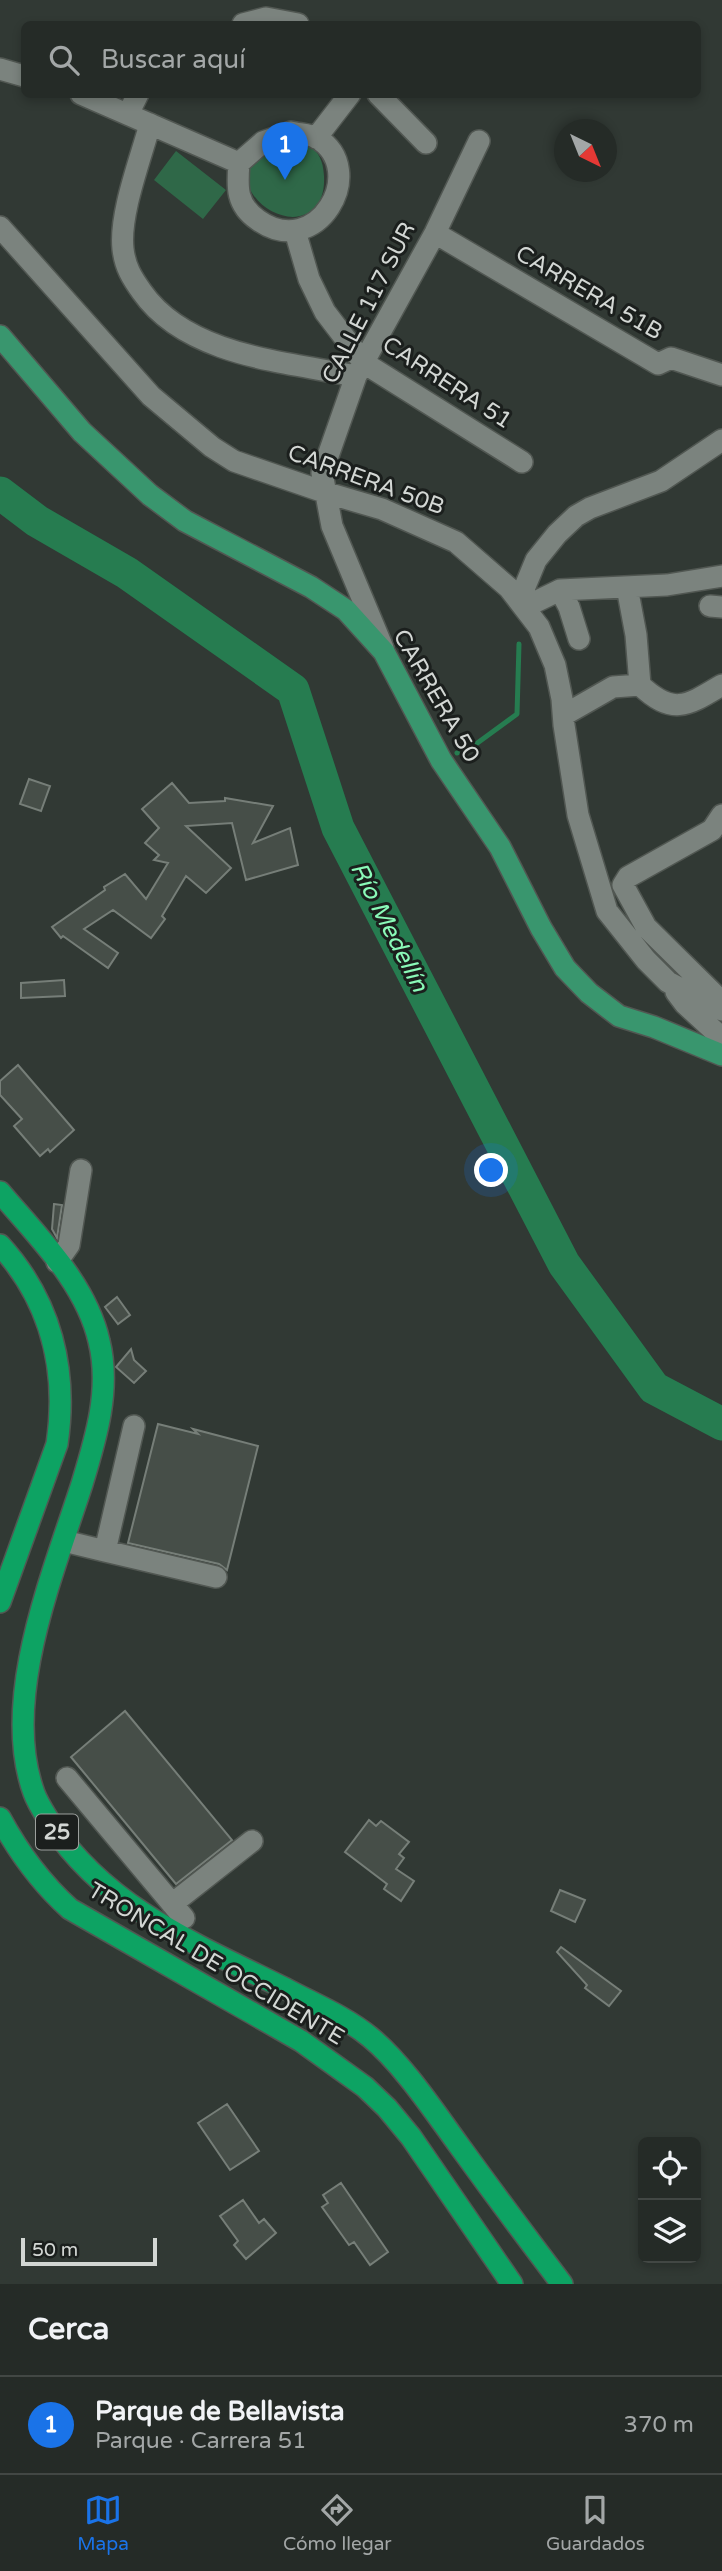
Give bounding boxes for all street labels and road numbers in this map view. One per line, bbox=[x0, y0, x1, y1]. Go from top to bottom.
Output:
street label: CALLE 117 SUR bbox=[316, 218, 422, 388]
street label: CARRERA 51B bbox=[511, 240, 667, 346]
street label: CARRERA 51 bbox=[377, 331, 517, 435]
street label: CARRERA 50B bbox=[284, 439, 448, 521]
street label: CARRERA 50 bbox=[387, 624, 485, 768]
road number: 25 bbox=[36, 1814, 78, 1850]
street label: TRONCAL DE OCCIDENTE bbox=[83, 1876, 349, 2052]

